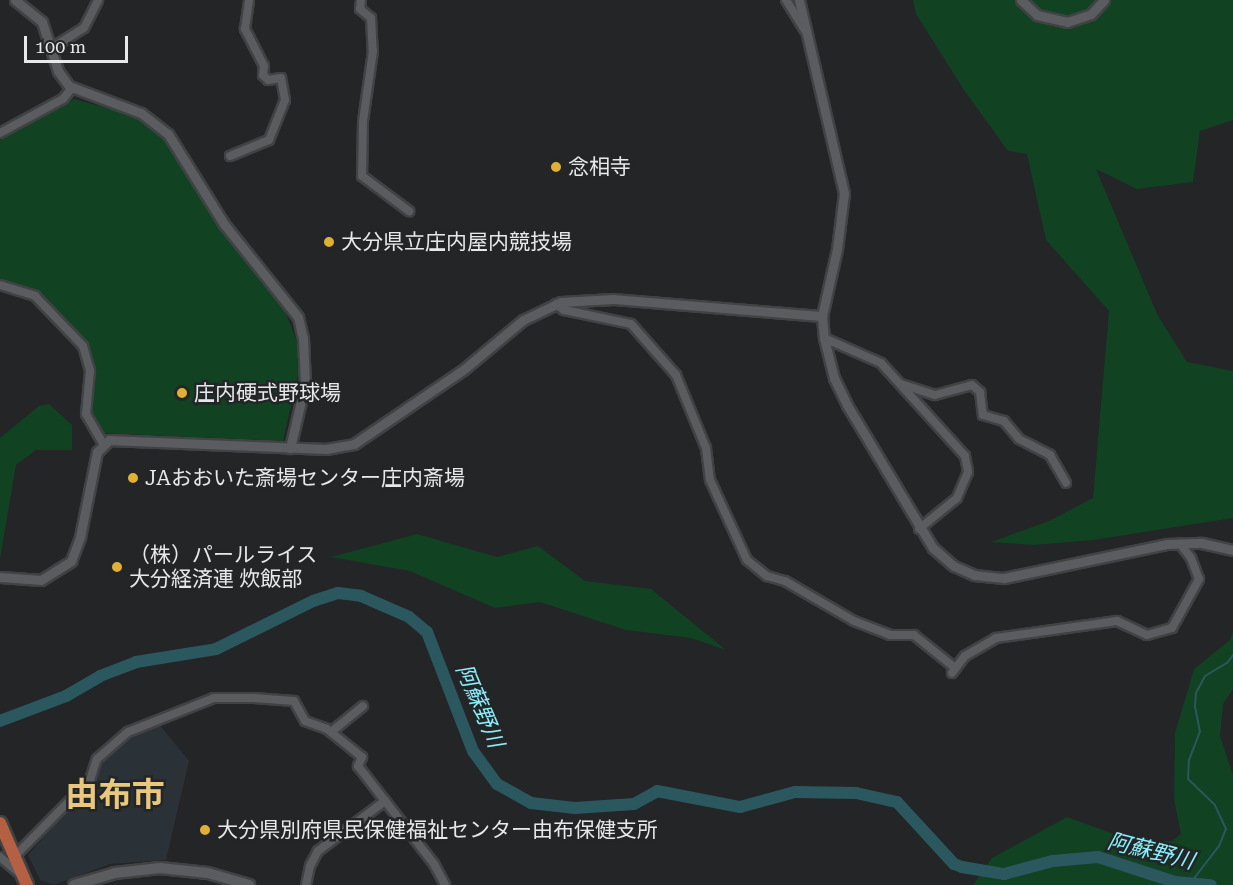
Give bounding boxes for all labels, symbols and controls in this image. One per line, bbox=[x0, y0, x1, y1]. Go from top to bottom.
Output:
scale bar bbox=[27, 24, 130, 62]
text: 100 m bbox=[35, 36, 86, 57]
place label: 念相寺 bbox=[568, 154, 631, 180]
marker: 念相寺 bbox=[549, 160, 563, 174]
place label: 大分県立庄内屋内競技場 bbox=[341, 229, 572, 255]
marker: 大分県立庄内屋内競技場 bbox=[322, 235, 336, 249]
place label: 庄内硬式野球場 bbox=[194, 380, 341, 406]
marker: 庄内硬式野球場 bbox=[175, 386, 189, 400]
place label: JAおおいた斎場センター庄内斎場 bbox=[145, 465, 465, 491]
marker: JAおおいた斎場センター庄内斎場 bbox=[126, 471, 140, 485]
place label: （株）パールライス 大分経済連 炊飯部 bbox=[129, 542, 318, 592]
marker: （株）パールライス 大分経済連 炊飯部 bbox=[110, 560, 124, 574]
water label: 阿蘇野川 bbox=[451, 660, 509, 752]
district label: 由布市 bbox=[66, 775, 164, 815]
place label: 大分県別府県民保健福祉センター由布保健支所 bbox=[217, 817, 658, 843]
marker: 大分県別府県民保健福祉センター由布保健支所 bbox=[198, 823, 212, 837]
water label: 阿蘇野川 bbox=[1105, 828, 1197, 874]

